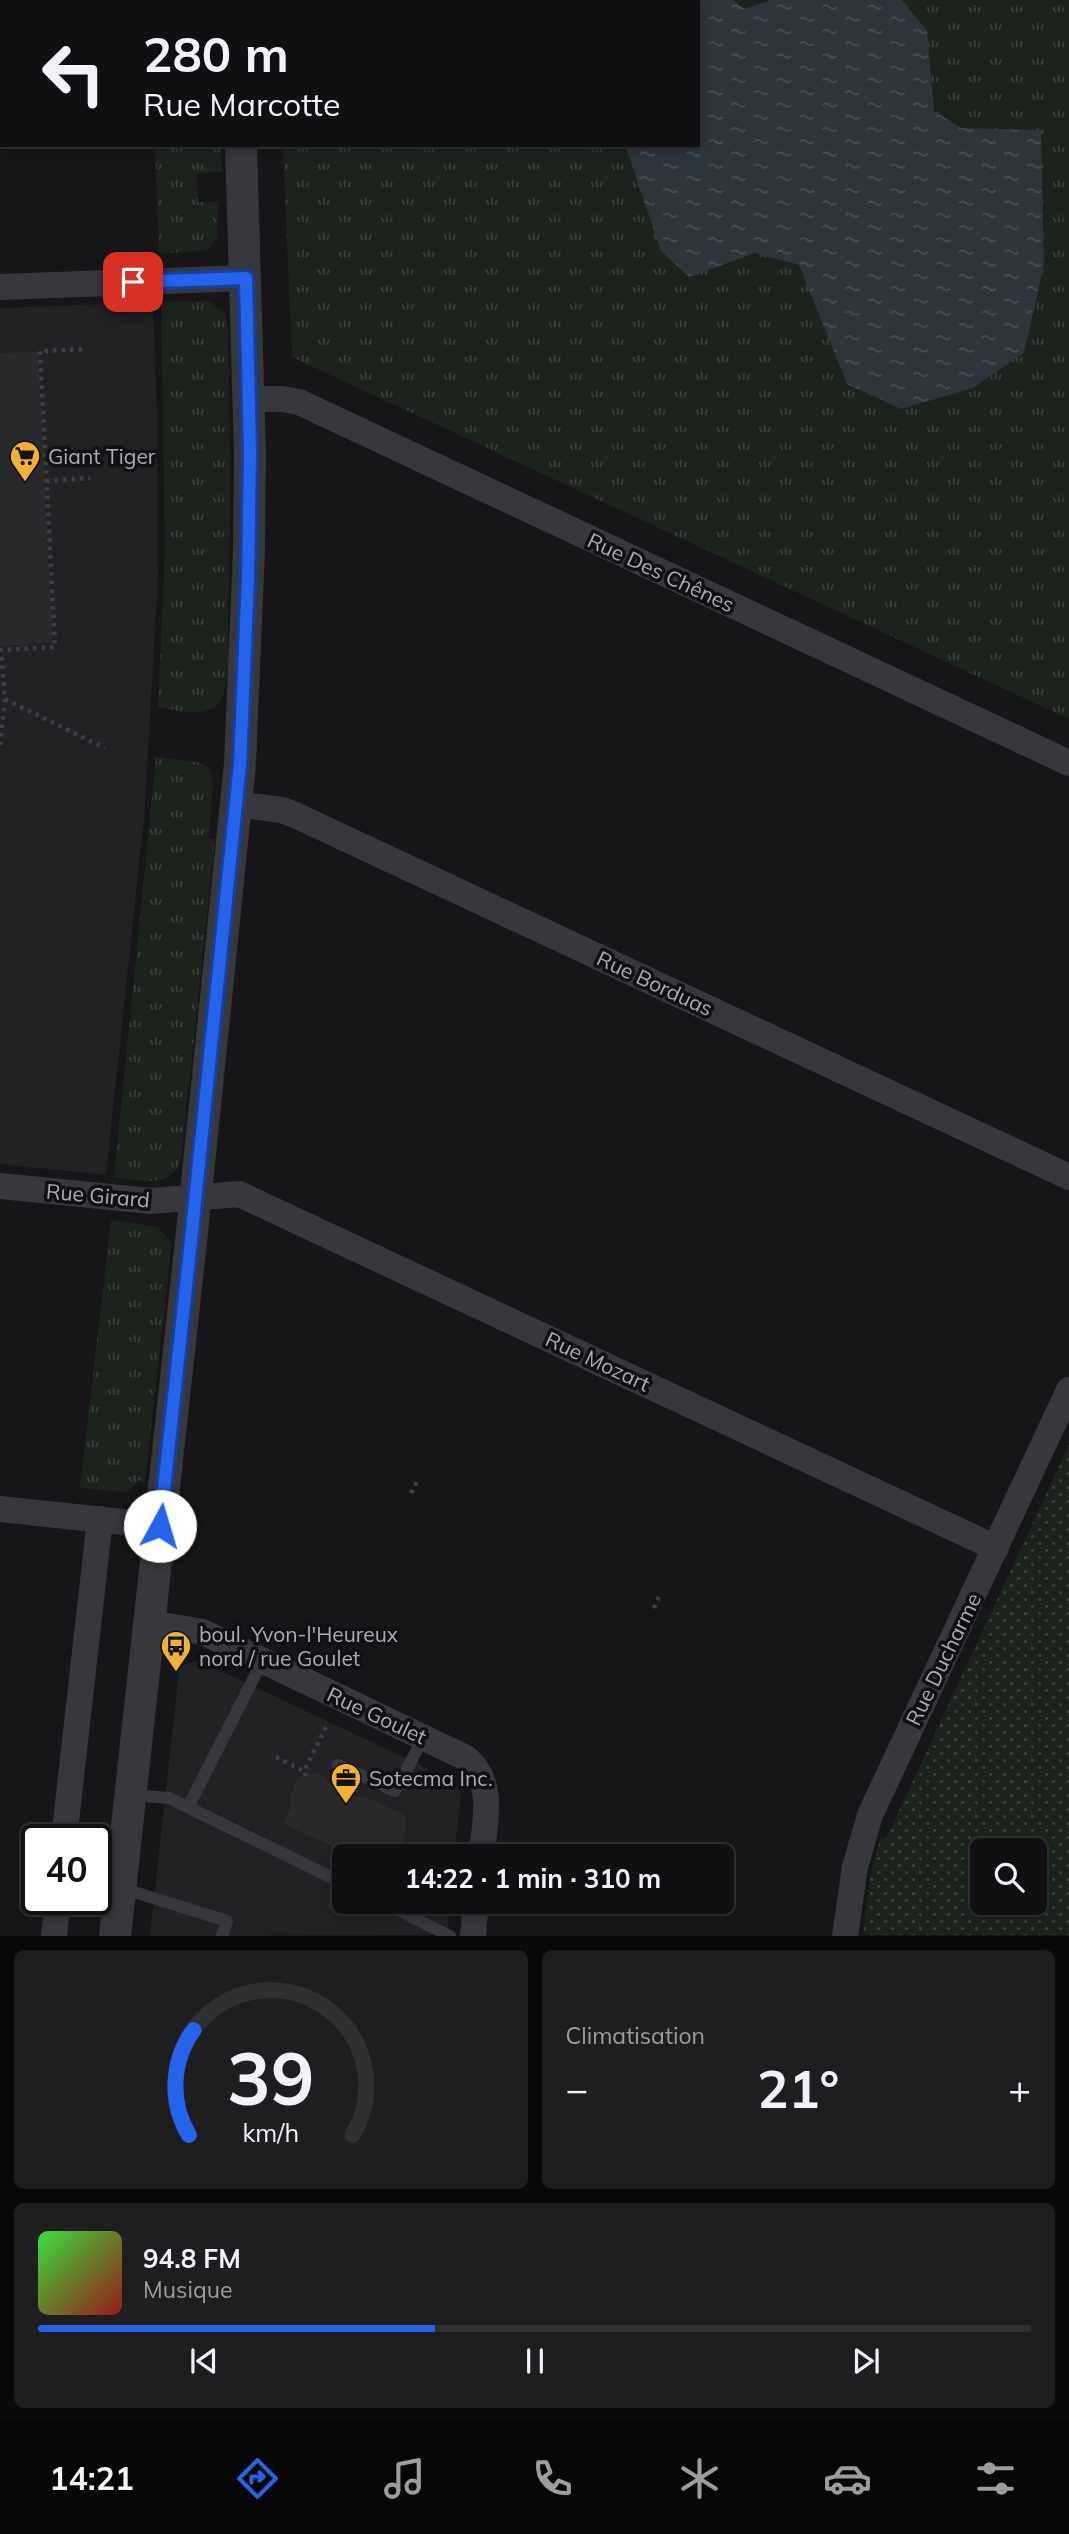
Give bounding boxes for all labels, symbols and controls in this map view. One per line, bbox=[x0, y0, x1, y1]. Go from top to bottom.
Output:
text: 280 m bbox=[143, 23, 289, 84]
icon: left bbox=[28, 28, 119, 119]
text: Rue Marcotte bbox=[143, 84, 340, 124]
pin bbox=[103, 252, 163, 312]
icon: arrive bbox=[114, 263, 152, 301]
supermarket icon: Giant Tiger bbox=[8, 439, 42, 483]
place label: Giant Tiger bbox=[48, 443, 156, 469]
street label: Rue Des Chênes bbox=[584, 527, 738, 617]
street label: Rue Borduas bbox=[593, 945, 717, 1021]
street label: Rue Girard bbox=[45, 1178, 151, 1212]
street label: Rue Mozart bbox=[542, 1325, 654, 1397]
position arrow bbox=[123, 1489, 197, 1563]
street label: Rue Ducharme bbox=[900, 1589, 986, 1729]
place label: boul. Yvon-l'Heureux nord / rue Goulet bbox=[199, 1621, 398, 1671]
bus stop icon: boul. Yvon-l'Heureux nord / rue Goulet bbox=[159, 1629, 193, 1673]
street label: Rue Goulet bbox=[323, 1681, 431, 1749]
office icon: Sotecma Inc. bbox=[329, 1761, 363, 1805]
place label: Sotecma Inc. bbox=[369, 1765, 493, 1791]
speed limit sign: 40 bbox=[21, 1824, 112, 1915]
map controls bbox=[970, 1838, 1047, 1915]
button: search bbox=[970, 1838, 1047, 1915]
text: 14:22 · 1 min · 310 m bbox=[405, 1862, 661, 1895]
text: Climatisation bbox=[566, 2021, 705, 2050]
text: 39 bbox=[227, 2033, 314, 2124]
text: 21° bbox=[757, 2056, 839, 2121]
text: − bbox=[566, 2065, 588, 2113]
text: + bbox=[1008, 2065, 1031, 2113]
text: km/h bbox=[242, 2117, 299, 2148]
text: 94.8 FM bbox=[143, 2242, 241, 2275]
text: Musique bbox=[143, 2275, 232, 2304]
icon: previous bbox=[185, 2342, 223, 2380]
icon: pause bbox=[516, 2342, 554, 2380]
icon: next bbox=[847, 2342, 885, 2380]
icon: directions bbox=[233, 2454, 282, 2503]
icon: music bbox=[380, 2454, 429, 2503]
icon: phone bbox=[528, 2454, 577, 2503]
icon: climate bbox=[675, 2454, 724, 2503]
icon: car bbox=[823, 2454, 872, 2503]
icon: filters bbox=[971, 2454, 1020, 2503]
text: 14:21 bbox=[49, 2458, 134, 2498]

